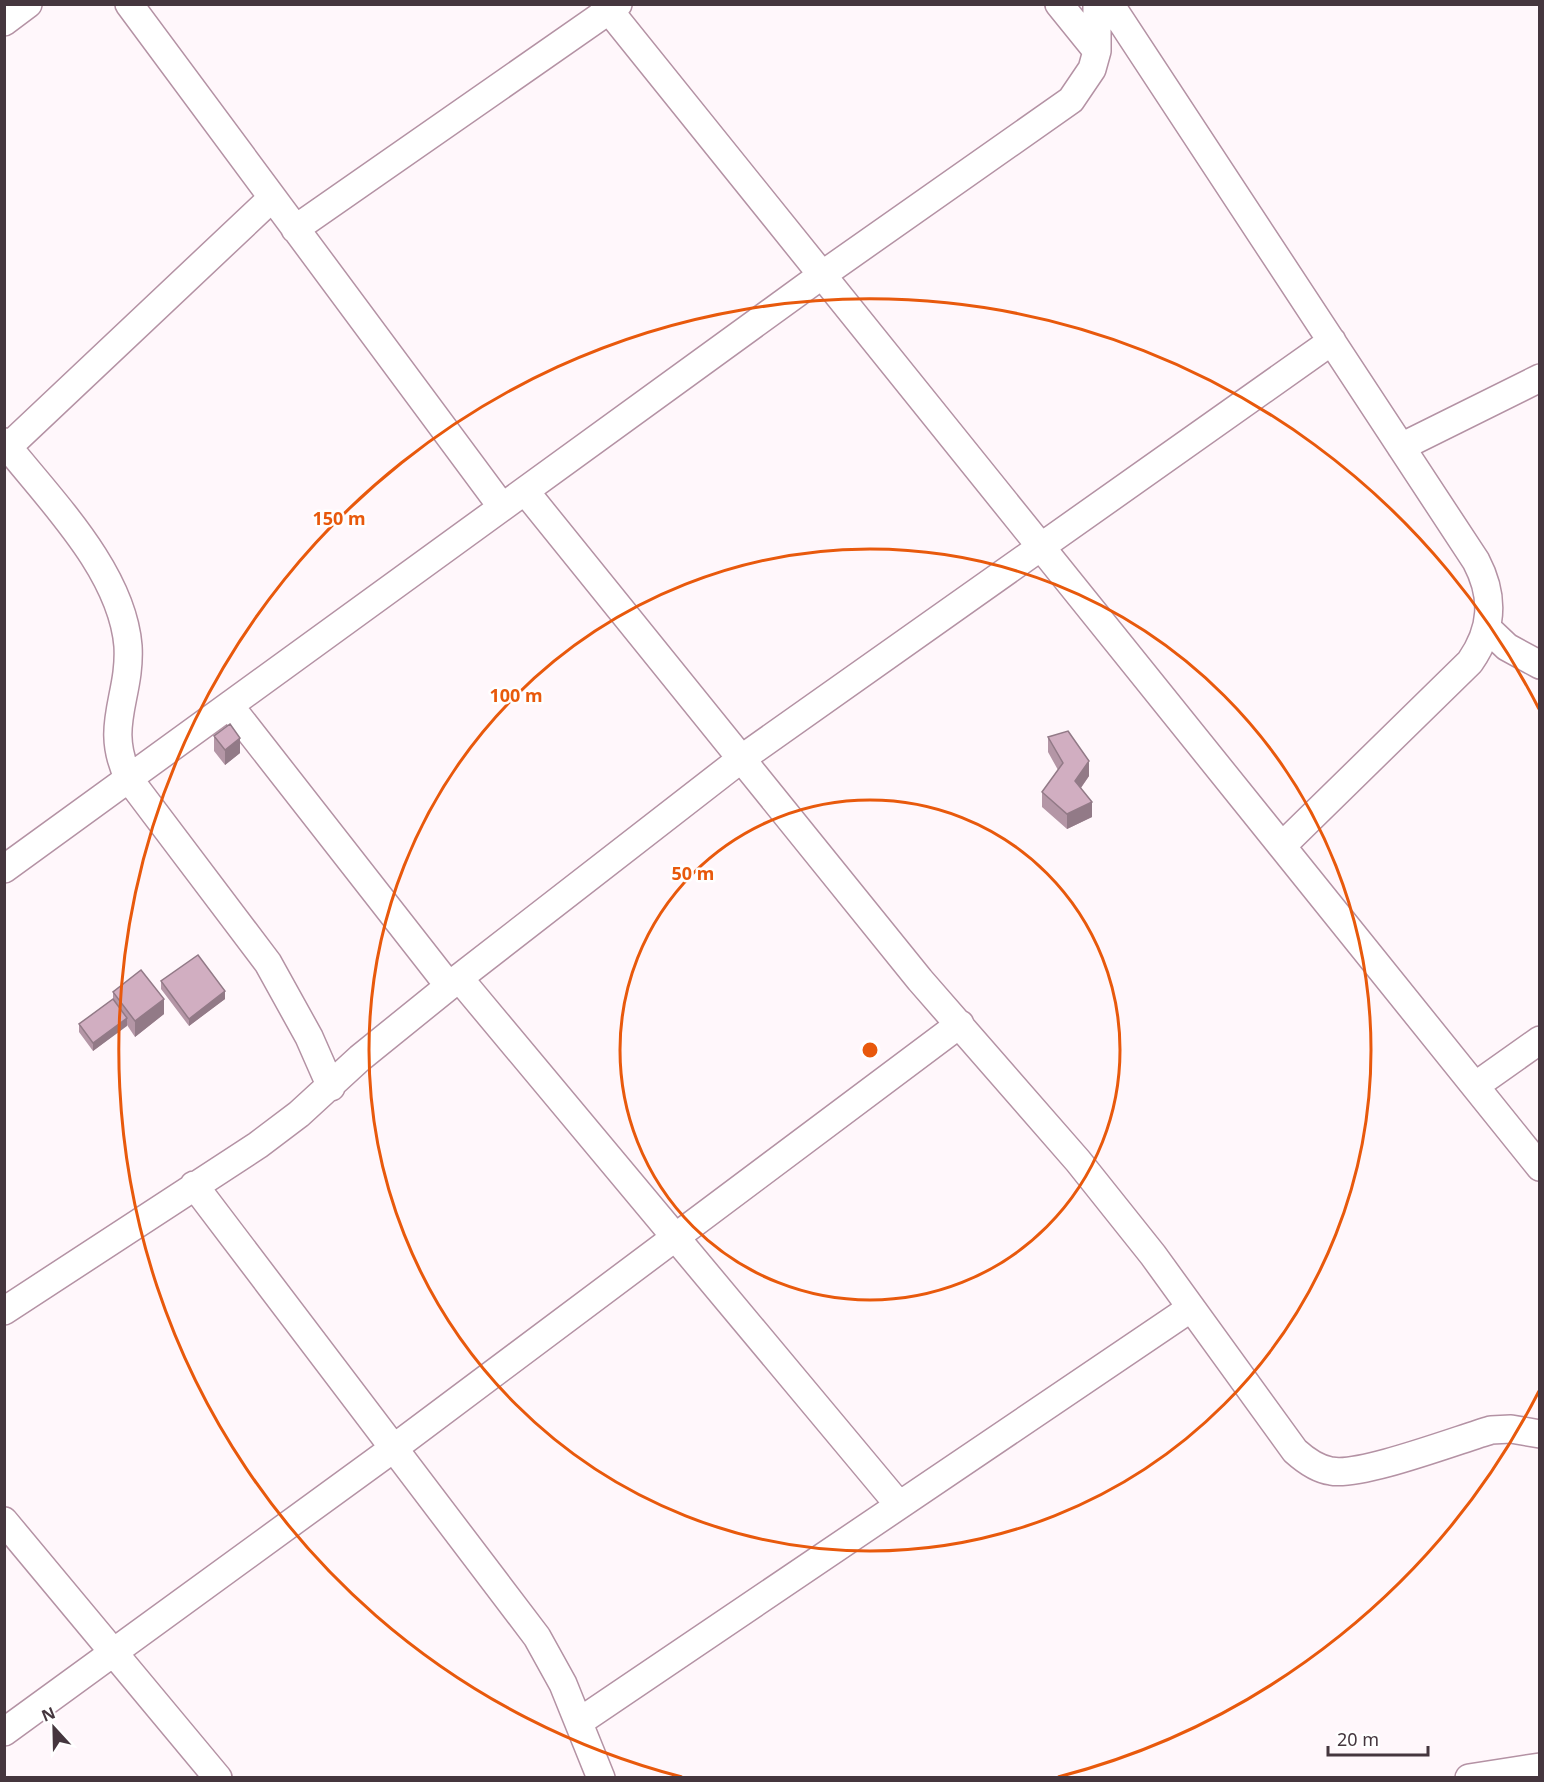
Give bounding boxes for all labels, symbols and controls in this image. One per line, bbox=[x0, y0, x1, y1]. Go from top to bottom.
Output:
text: 150 m bbox=[312, 506, 366, 530]
text: 100 m bbox=[489, 683, 543, 707]
text: 50 m bbox=[672, 861, 714, 885]
centre of rings bbox=[860, 1040, 880, 1060]
north arrow bbox=[24, 1698, 84, 1758]
text: N bbox=[38, 1701, 59, 1727]
scale bar bbox=[1328, 1719, 1428, 1757]
text: 20 m bbox=[1337, 1727, 1379, 1751]

